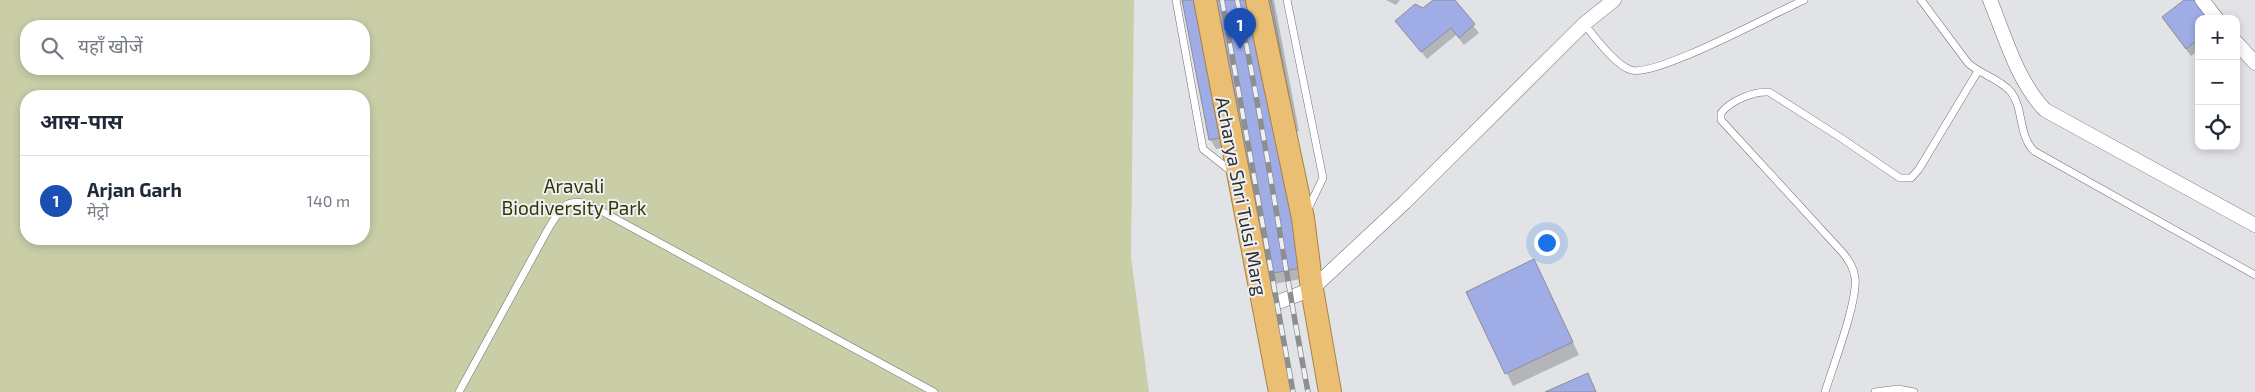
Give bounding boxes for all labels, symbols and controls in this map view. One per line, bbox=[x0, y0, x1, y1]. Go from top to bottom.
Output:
pin: 1 bbox=[1224, 8, 1256, 49]
map controls bbox=[2195, 15, 2240, 150]
button: + bbox=[2195, 15, 2240, 60]
search box bbox=[20, 20, 370, 75]
icon: search bbox=[38, 34, 66, 62]
text: यहाँ खोजें bbox=[78, 34, 143, 57]
button: − bbox=[2195, 60, 2240, 105]
street label: Acharya Shri Tulsi Marg bbox=[1211, 95, 1273, 298]
button: locate bbox=[2195, 105, 2240, 150]
text: आस-पास bbox=[40, 108, 123, 133]
park label: Aravali Biodiversity Park bbox=[502, 174, 647, 219]
text: Arjan Garh bbox=[87, 178, 182, 201]
text: 1 bbox=[53, 191, 59, 210]
text: 140 m bbox=[307, 191, 350, 210]
text: मेट्रो bbox=[87, 201, 109, 220]
your location bbox=[1534, 230, 1560, 256]

